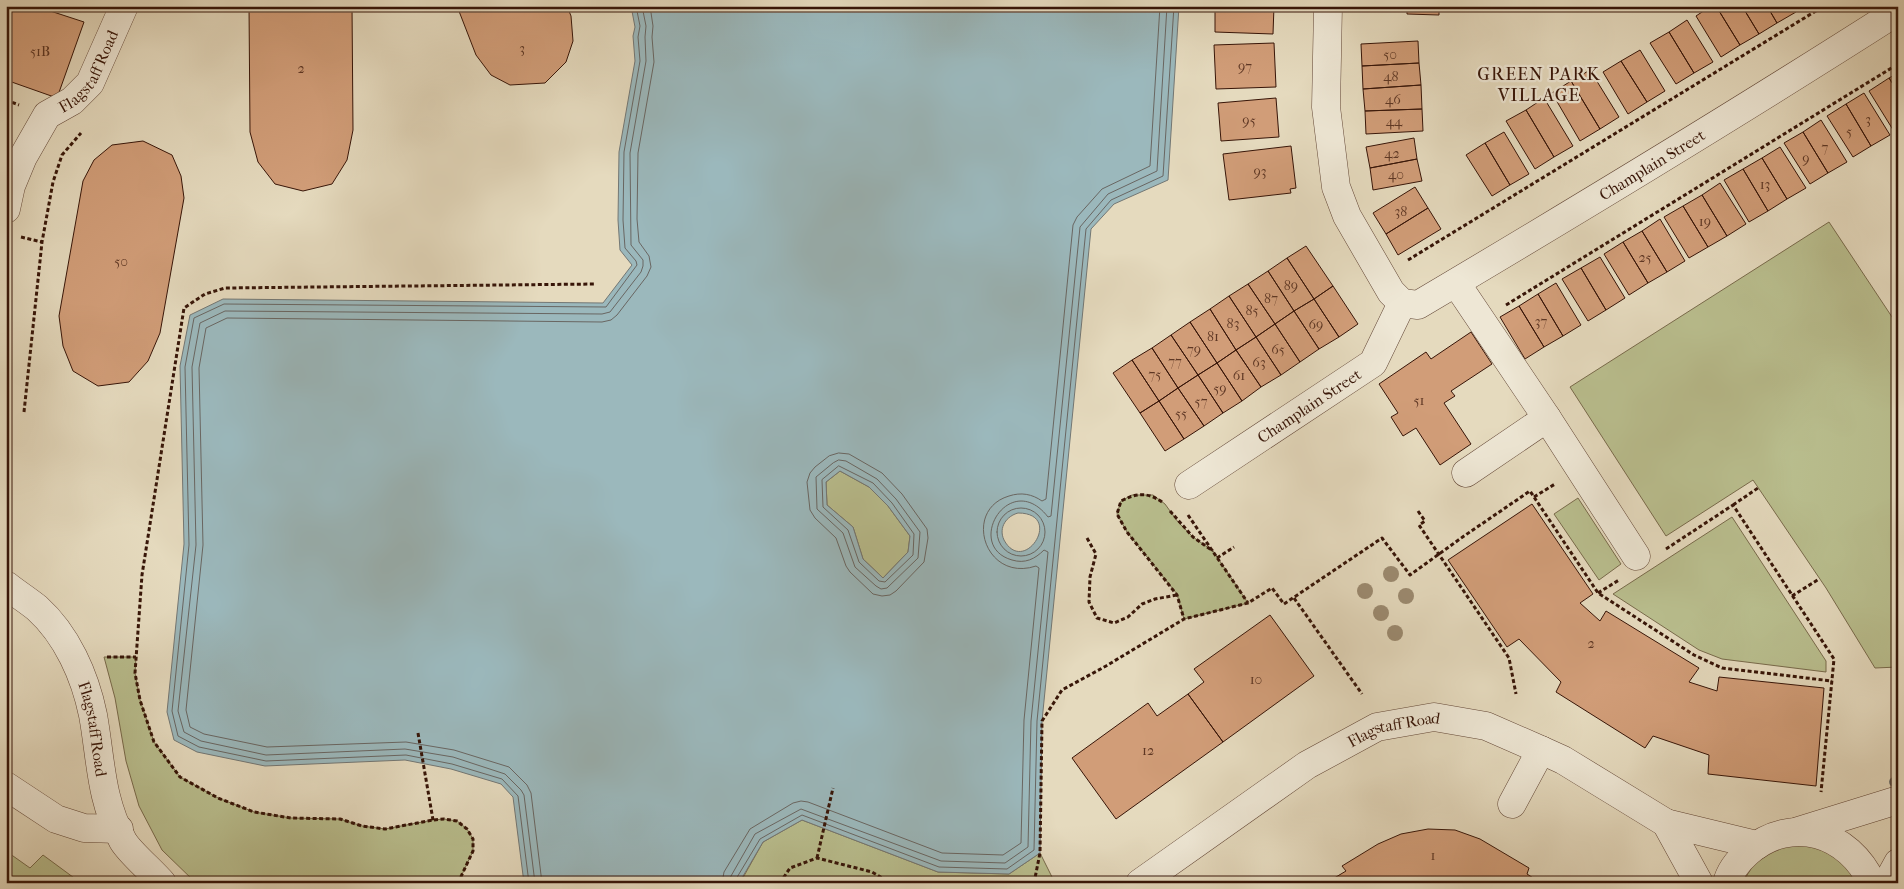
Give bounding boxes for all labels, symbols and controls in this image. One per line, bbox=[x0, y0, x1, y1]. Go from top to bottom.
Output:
street label: Flagstaff Road bbox=[55, 27, 122, 116]
house number: 3 bbox=[519, 40, 525, 57]
house number: 51B bbox=[30, 43, 50, 60]
house number: 50 bbox=[1383, 46, 1397, 63]
house number: 97 bbox=[1238, 58, 1252, 75]
house number: 2 bbox=[297, 60, 305, 77]
district label: GREEN PARK VILLAGE bbox=[1477, 64, 1601, 106]
house number: 48 bbox=[1383, 68, 1399, 85]
house number: 46 bbox=[1385, 91, 1401, 108]
house number: 3 bbox=[1865, 111, 1871, 128]
house number: 95 bbox=[1242, 112, 1256, 129]
house number: 44 bbox=[1386, 113, 1403, 130]
house number: 5 bbox=[1846, 123, 1852, 140]
street label: Champlain Street bbox=[1596, 125, 1709, 204]
house number: 7 bbox=[1822, 139, 1829, 156]
house number: 42 bbox=[1384, 145, 1400, 162]
house number: 9 bbox=[1802, 150, 1810, 167]
house number: 93 bbox=[1253, 163, 1267, 180]
house number: 40 bbox=[1388, 166, 1404, 183]
house number: 13 bbox=[1760, 176, 1770, 193]
house number: 38 bbox=[1395, 203, 1407, 220]
house number: 19 bbox=[1699, 213, 1711, 230]
house number: 25 bbox=[1638, 249, 1652, 266]
house number: 50 bbox=[114, 253, 128, 270]
house number: 89 bbox=[1284, 277, 1298, 294]
house number: 87 bbox=[1264, 290, 1278, 307]
house number: 85 bbox=[1245, 302, 1259, 319]
house number: 37 bbox=[1535, 313, 1547, 330]
house number: 83 bbox=[1227, 315, 1239, 332]
house number: 69 bbox=[1309, 316, 1323, 333]
house number: 81 bbox=[1207, 328, 1219, 345]
house number: 79 bbox=[1187, 341, 1201, 358]
house number: 65 bbox=[1271, 341, 1285, 358]
house number: 77 bbox=[1168, 353, 1182, 370]
house number: 63 bbox=[1252, 354, 1266, 371]
street label: Champlain Street bbox=[1254, 364, 1365, 447]
house number: 75 bbox=[1149, 366, 1161, 383]
house number: 61 bbox=[1233, 367, 1245, 384]
house number: 59 bbox=[1213, 380, 1227, 397]
house number: 51 bbox=[1413, 392, 1425, 409]
house number: 57 bbox=[1195, 393, 1208, 410]
house number: 55 bbox=[1175, 405, 1187, 422]
house number: 2 bbox=[1587, 635, 1595, 652]
house number: 10 bbox=[1250, 671, 1262, 688]
street label: Flagstaff Road bbox=[75, 679, 111, 778]
street label: Flagstaff Road bbox=[1344, 707, 1442, 751]
house number: 12 bbox=[1142, 742, 1154, 759]
house number: 1 bbox=[1431, 847, 1436, 864]

